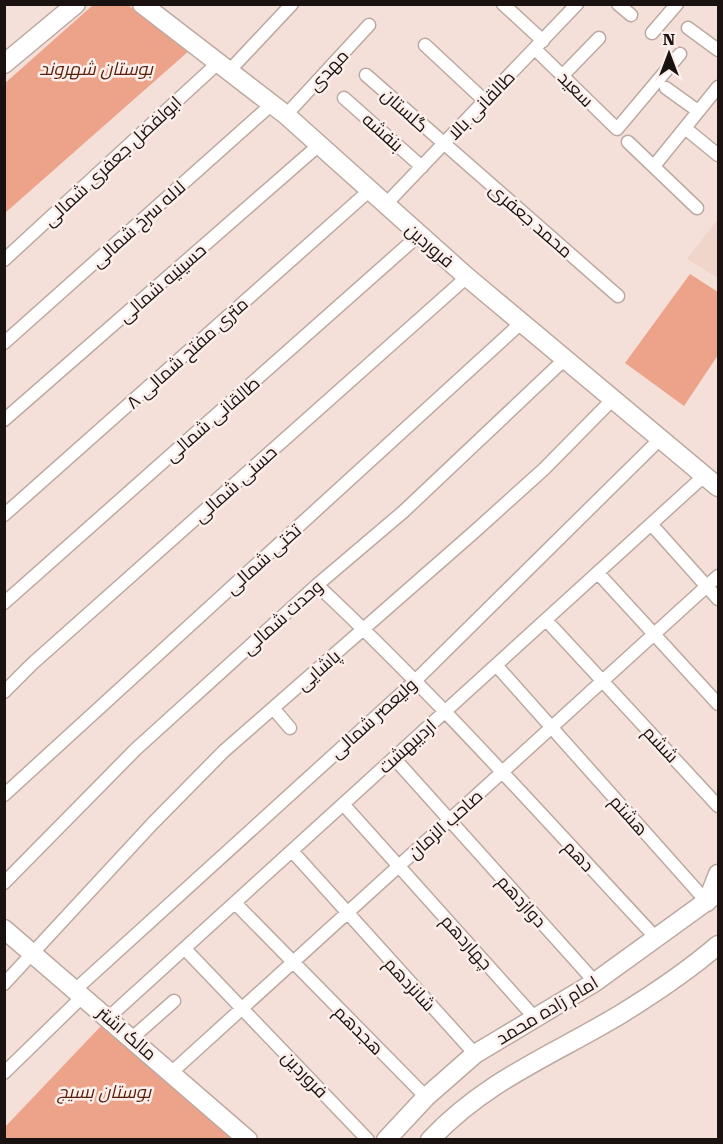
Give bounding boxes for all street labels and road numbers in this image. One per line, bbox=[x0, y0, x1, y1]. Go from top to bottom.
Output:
street label: مهدی bbox=[304, 45, 353, 96]
street label: طالقانی بالا bbox=[443, 66, 520, 144]
street label: سعید bbox=[554, 67, 598, 111]
street label: گلستان bbox=[377, 84, 433, 137]
street label: ابولفضل جعفری شمالی bbox=[39, 92, 186, 231]
street label: بنفشه bbox=[358, 108, 408, 156]
street label: لاله سرخ شمالی bbox=[87, 176, 191, 273]
street label: محمد جعفری bbox=[485, 178, 577, 263]
street label: فروردین bbox=[401, 218, 458, 272]
street label: حسینیه شمالی bbox=[114, 239, 211, 328]
street label: ۸ متری مفتح شمالی bbox=[122, 293, 253, 415]
street label: طالقانی شمالی bbox=[160, 372, 264, 467]
street label: حسنی شمالی bbox=[189, 441, 282, 527]
street label: تختی شمالی bbox=[221, 519, 306, 599]
street label: وحدت شمالی bbox=[237, 575, 327, 659]
street label: پاشایی bbox=[292, 645, 346, 696]
street label: ولیعصر شمالی bbox=[325, 674, 421, 763]
street label: اردیبهشت bbox=[374, 715, 441, 778]
street label: ششم bbox=[637, 721, 683, 768]
street label: صاحب الزمان bbox=[403, 785, 487, 864]
street label: هشتم bbox=[604, 791, 653, 841]
street label: دهم bbox=[558, 836, 599, 877]
street label: دوازدهم bbox=[492, 871, 551, 933]
street label: چهاردهم bbox=[435, 910, 497, 975]
street label: شانزدهم bbox=[379, 953, 440, 1016]
street label: امام زاده محمد bbox=[492, 971, 603, 1050]
street label: مالک اشتر bbox=[92, 1001, 161, 1065]
street label: هجدهم bbox=[329, 1001, 388, 1060]
street label: فروردین bbox=[277, 1046, 332, 1102]

